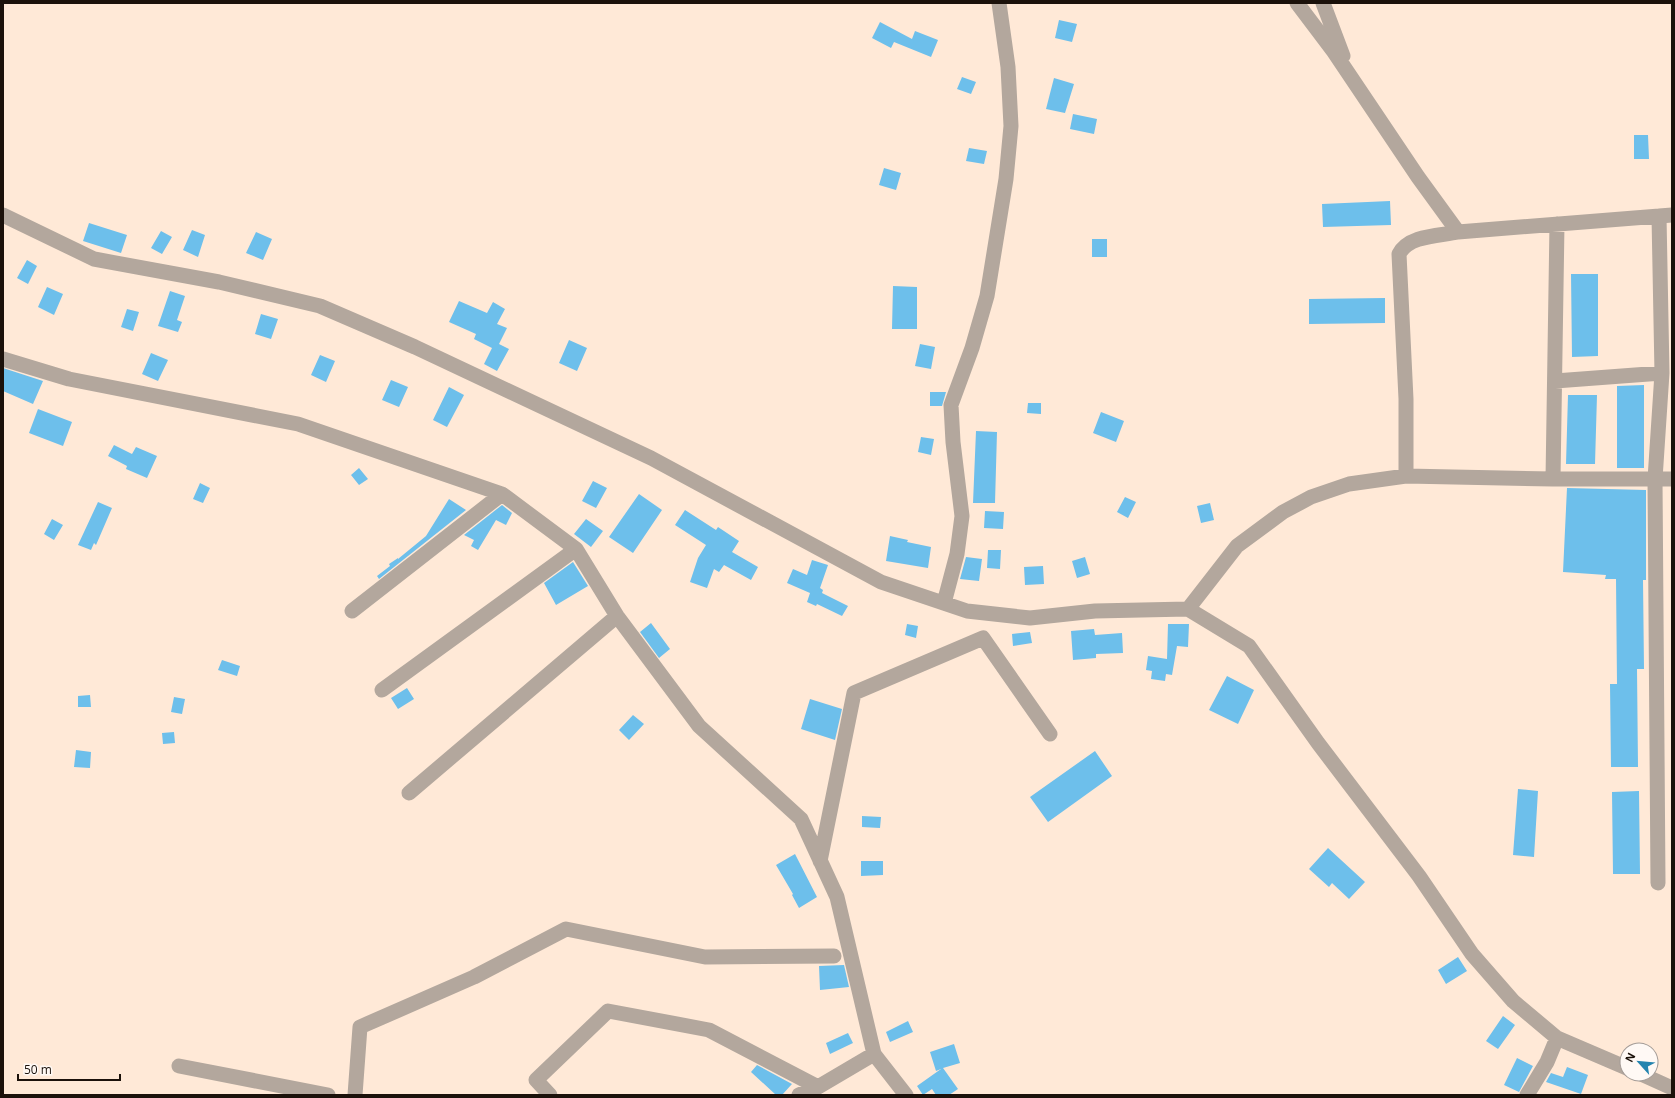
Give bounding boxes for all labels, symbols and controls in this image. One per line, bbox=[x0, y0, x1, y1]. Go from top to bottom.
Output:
north arrow bbox=[1619, 1042, 1659, 1082]
text: N bbox=[1621, 1050, 1638, 1065]
scale bar bbox=[18, 1056, 120, 1082]
text: 50 m bbox=[24, 1061, 52, 1078]

